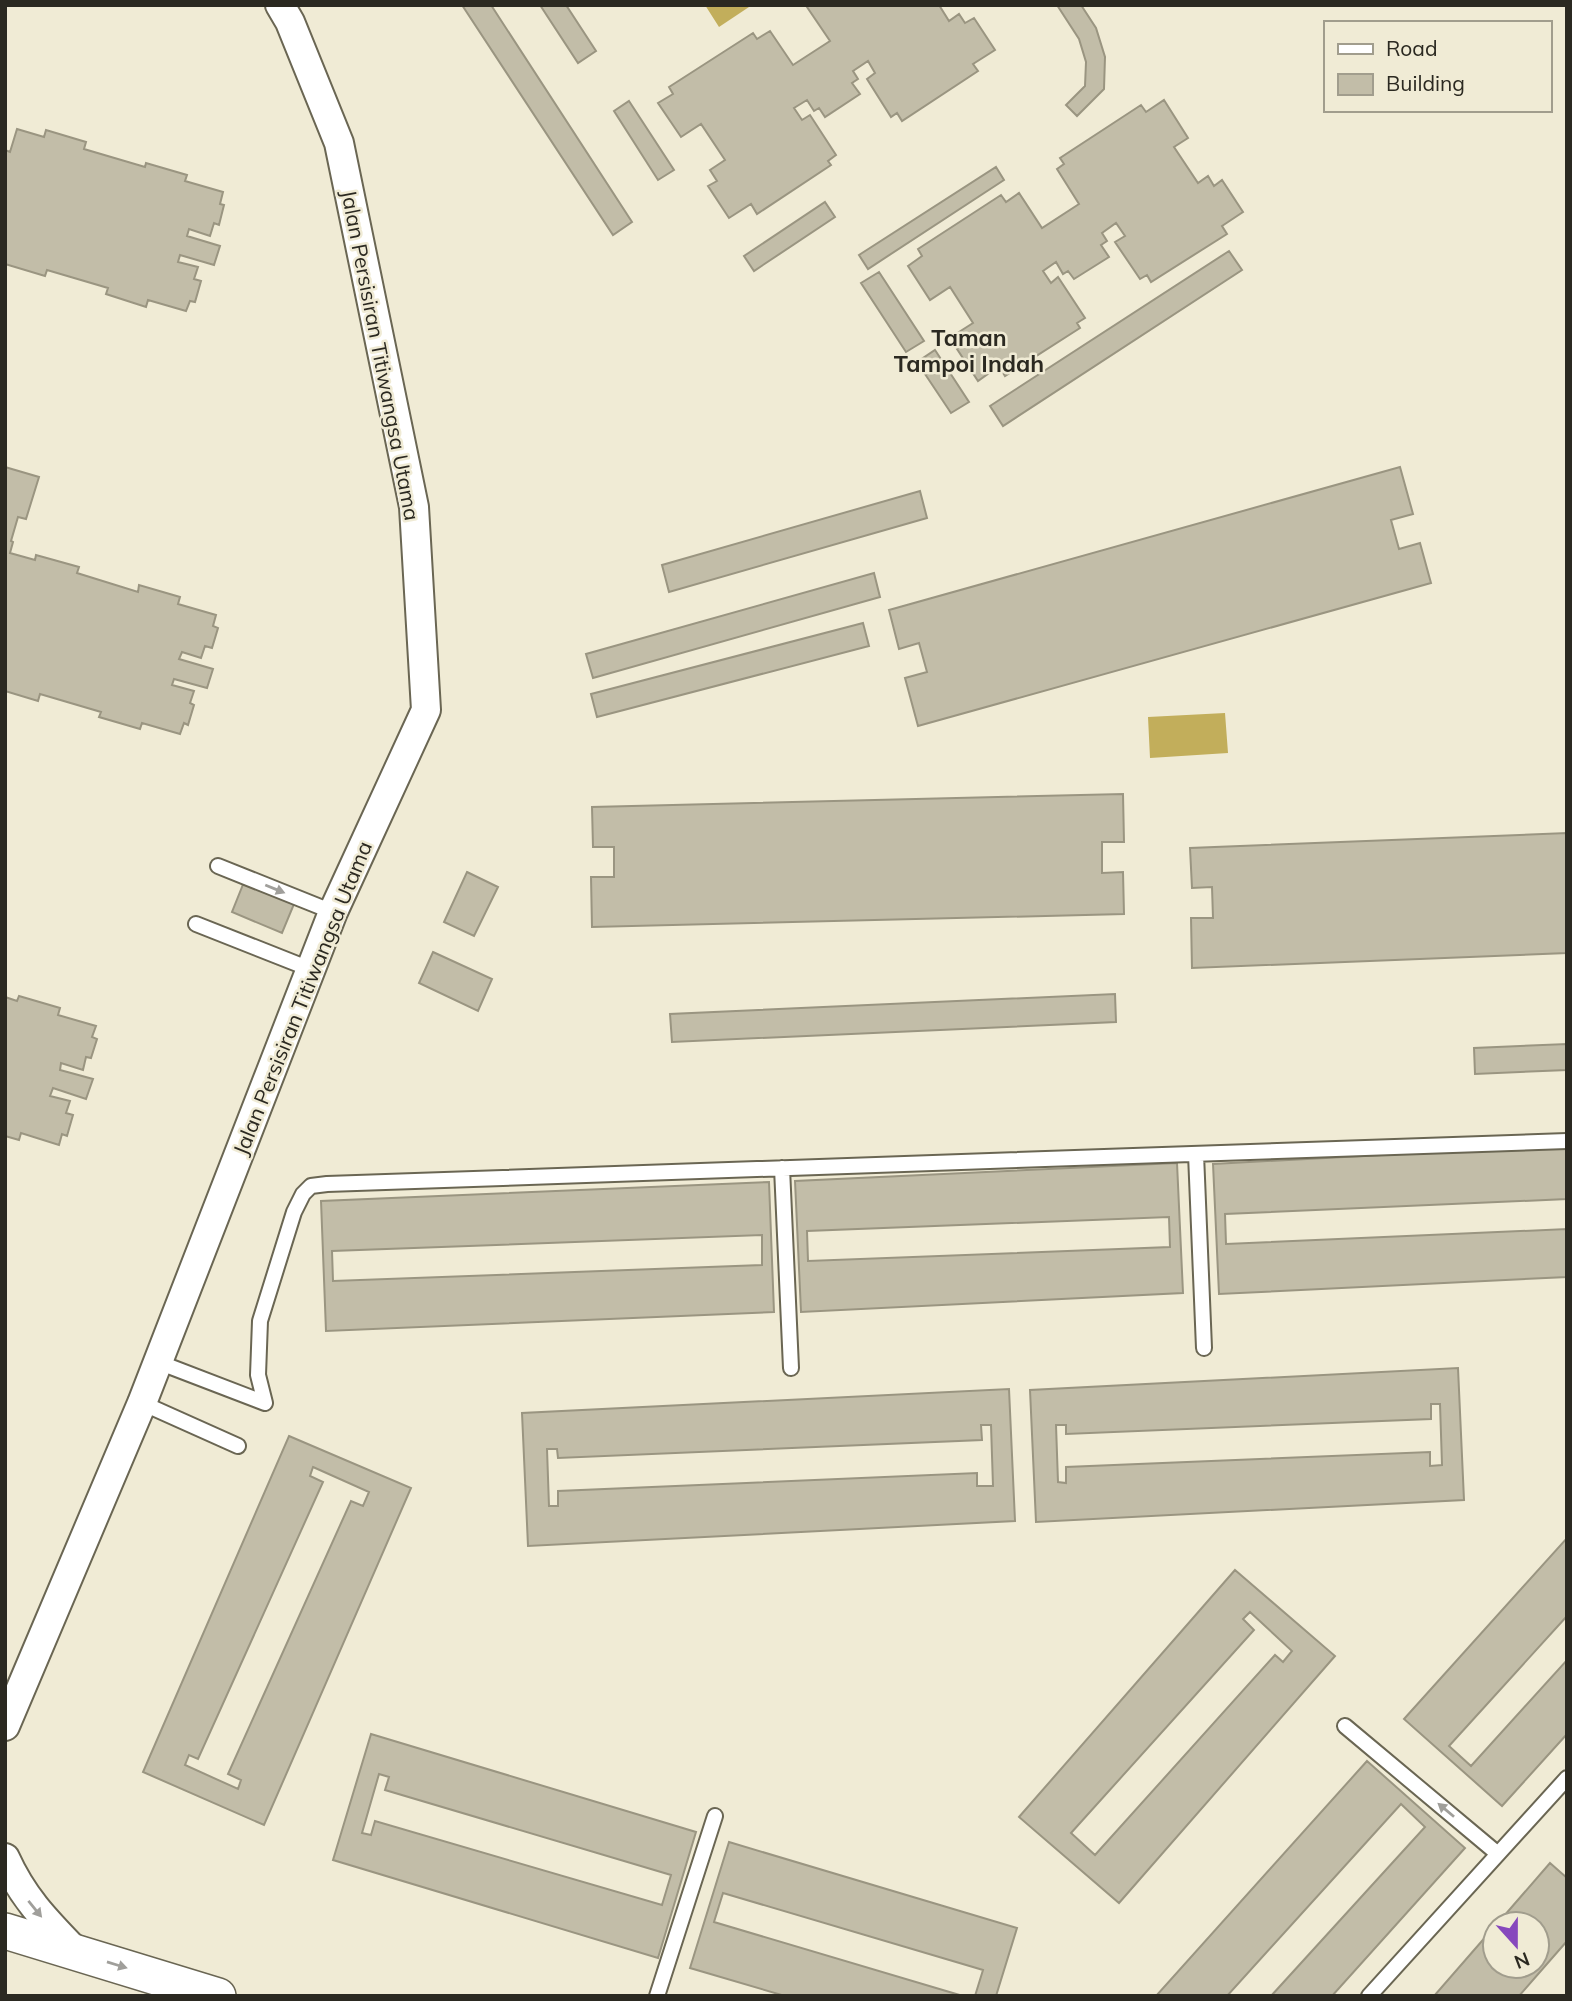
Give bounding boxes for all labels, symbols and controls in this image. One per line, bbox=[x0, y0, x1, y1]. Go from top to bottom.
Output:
legend bbox=[1324, 21, 1551, 112]
text: Road bbox=[1386, 35, 1437, 61]
text: Building bbox=[1386, 70, 1465, 96]
street label: Jalan Persisiran Titiwangsa Utama bbox=[336, 187, 426, 523]
district label: Taman Tampoi Indah bbox=[894, 323, 1044, 378]
street label: Jalan Persisiran Titiwangsa Utama bbox=[227, 837, 377, 1159]
one-way arrow bbox=[265, 883, 286, 894]
one-way arrow bbox=[1437, 1803, 1454, 1818]
one-way arrow bbox=[28, 1899, 43, 1917]
north arrow bbox=[1481, 1910, 1551, 1980]
text: N bbox=[1511, 1947, 1533, 1975]
one-way arrow bbox=[107, 1960, 128, 1970]

